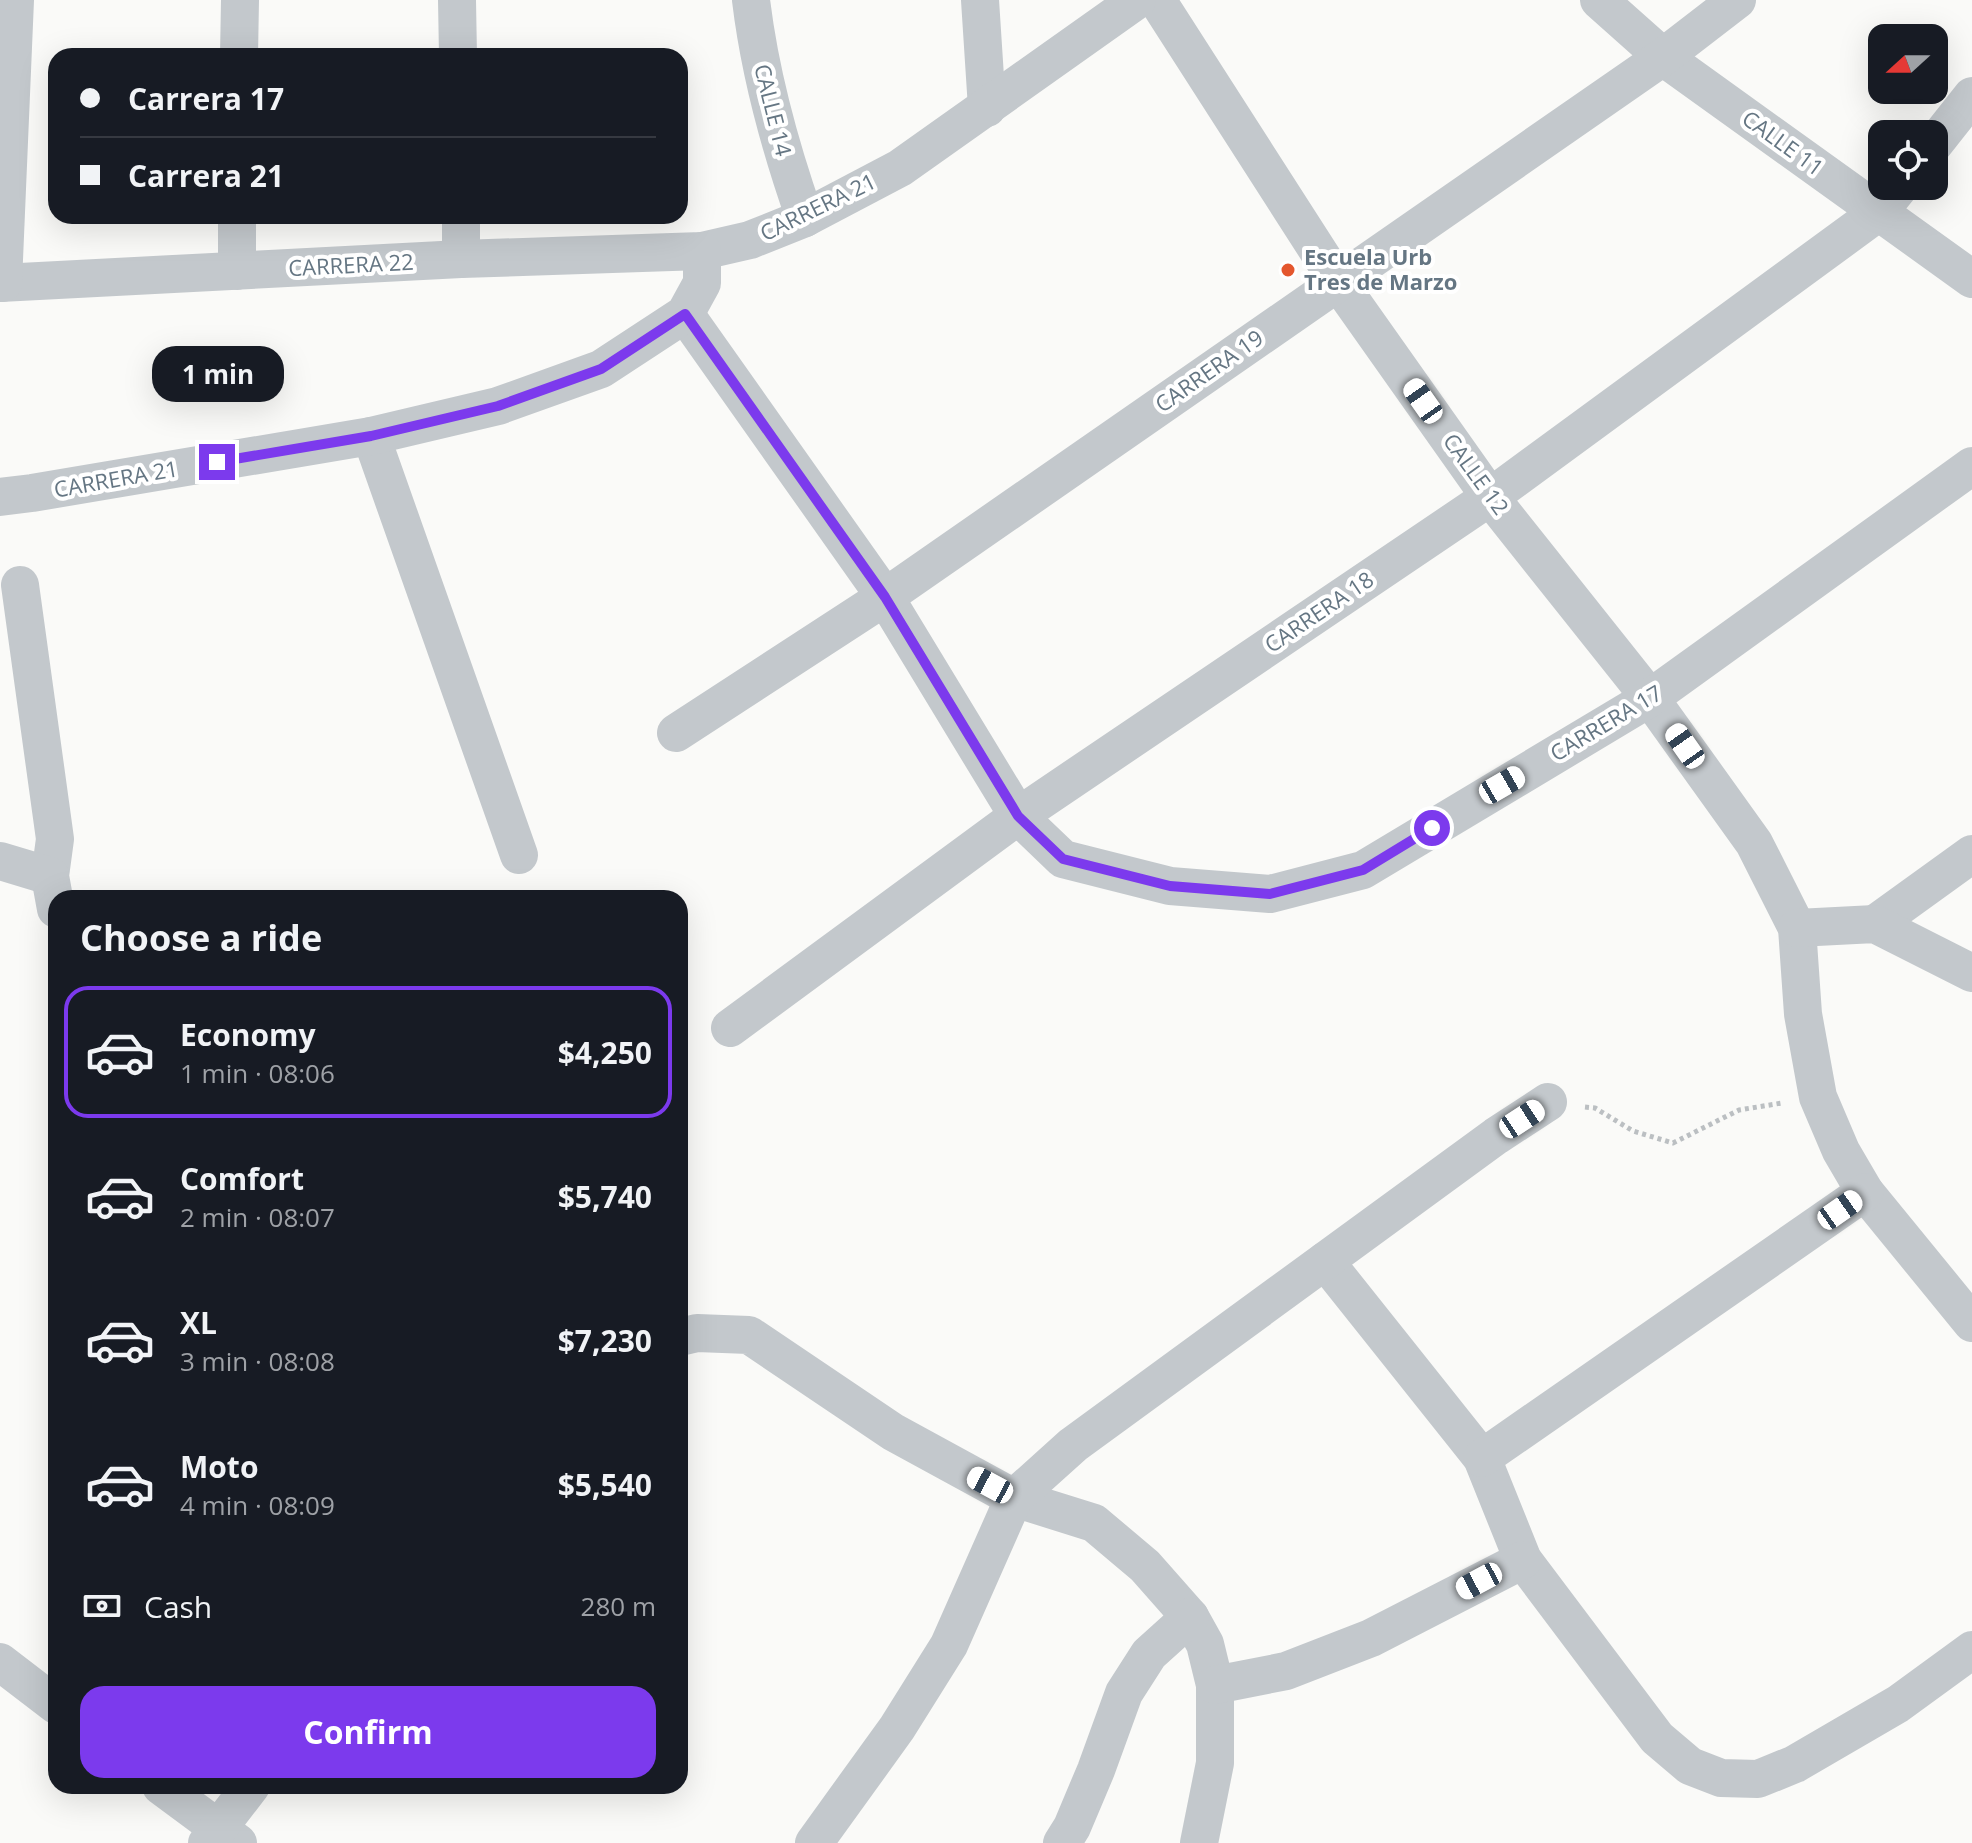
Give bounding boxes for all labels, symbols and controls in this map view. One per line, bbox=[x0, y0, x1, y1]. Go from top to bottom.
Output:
north arrow bbox=[1868, 24, 1948, 104]
map controls bbox=[1868, 24, 1948, 200]
street label: CALLE 14 bbox=[748, 61, 800, 159]
text: Carrera 17 bbox=[128, 78, 284, 119]
street label: CALLE 11 bbox=[1737, 102, 1830, 182]
button: locate bbox=[1868, 120, 1948, 200]
text: Carrera 21 bbox=[128, 155, 284, 196]
street label: CARRERA 21 bbox=[755, 165, 881, 247]
place label: Escuela Urb Tres de Marzo bbox=[1304, 241, 1457, 296]
street label: CARRERA 22 bbox=[287, 246, 414, 282]
marker: Escuela Urb Tres de Marzo bbox=[1279, 261, 1297, 279]
street label: CARRERA 19 bbox=[1148, 322, 1268, 418]
callout: 1 min bbox=[151, 346, 283, 402]
text: 1 min bbox=[182, 356, 254, 392]
car bbox=[1399, 374, 1447, 428]
street label: CALLE 12 bbox=[1437, 427, 1517, 520]
route end bbox=[199, 444, 235, 480]
street label: CARRERA 21 bbox=[51, 452, 180, 504]
street label: CARRERA 18 bbox=[1258, 564, 1379, 659]
street label: CARRERA 17 bbox=[1544, 677, 1667, 767]
car bbox=[1661, 719, 1709, 773]
car bbox=[1475, 763, 1529, 807]
route start bbox=[1414, 810, 1450, 846]
text: Choose a ride bbox=[80, 913, 322, 962]
text: Economy bbox=[180, 1014, 316, 1055]
icon: car bbox=[84, 1016, 156, 1088]
text: $4,250 bbox=[558, 1032, 652, 1073]
text: 1 min · 08:06 bbox=[180, 1055, 335, 1091]
car bbox=[1495, 1096, 1549, 1142]
text: Comfort bbox=[180, 1158, 304, 1199]
icon: car bbox=[84, 1160, 156, 1232]
text: $5,740 bbox=[558, 1176, 652, 1217]
car bbox=[1813, 1186, 1867, 1234]
text: 2 min · 08:07 bbox=[180, 1199, 335, 1235]
text: XL bbox=[180, 1302, 217, 1343]
icon: car bbox=[84, 1304, 156, 1376]
text: $7,230 bbox=[558, 1320, 652, 1361]
text: 3 min · 08:08 bbox=[180, 1343, 335, 1379]
text: Moto bbox=[180, 1446, 258, 1487]
icon: car bbox=[84, 1448, 156, 1520]
car bbox=[963, 1463, 1017, 1507]
text: $5,540 bbox=[558, 1464, 652, 1505]
text: 4 min · 08:09 bbox=[180, 1487, 335, 1523]
car bbox=[1452, 1559, 1506, 1603]
icon: cash bbox=[80, 1584, 124, 1628]
text: Cash bbox=[144, 1586, 212, 1627]
text: 280 m bbox=[581, 1588, 656, 1624]
button: Confirm bbox=[80, 1686, 656, 1778]

